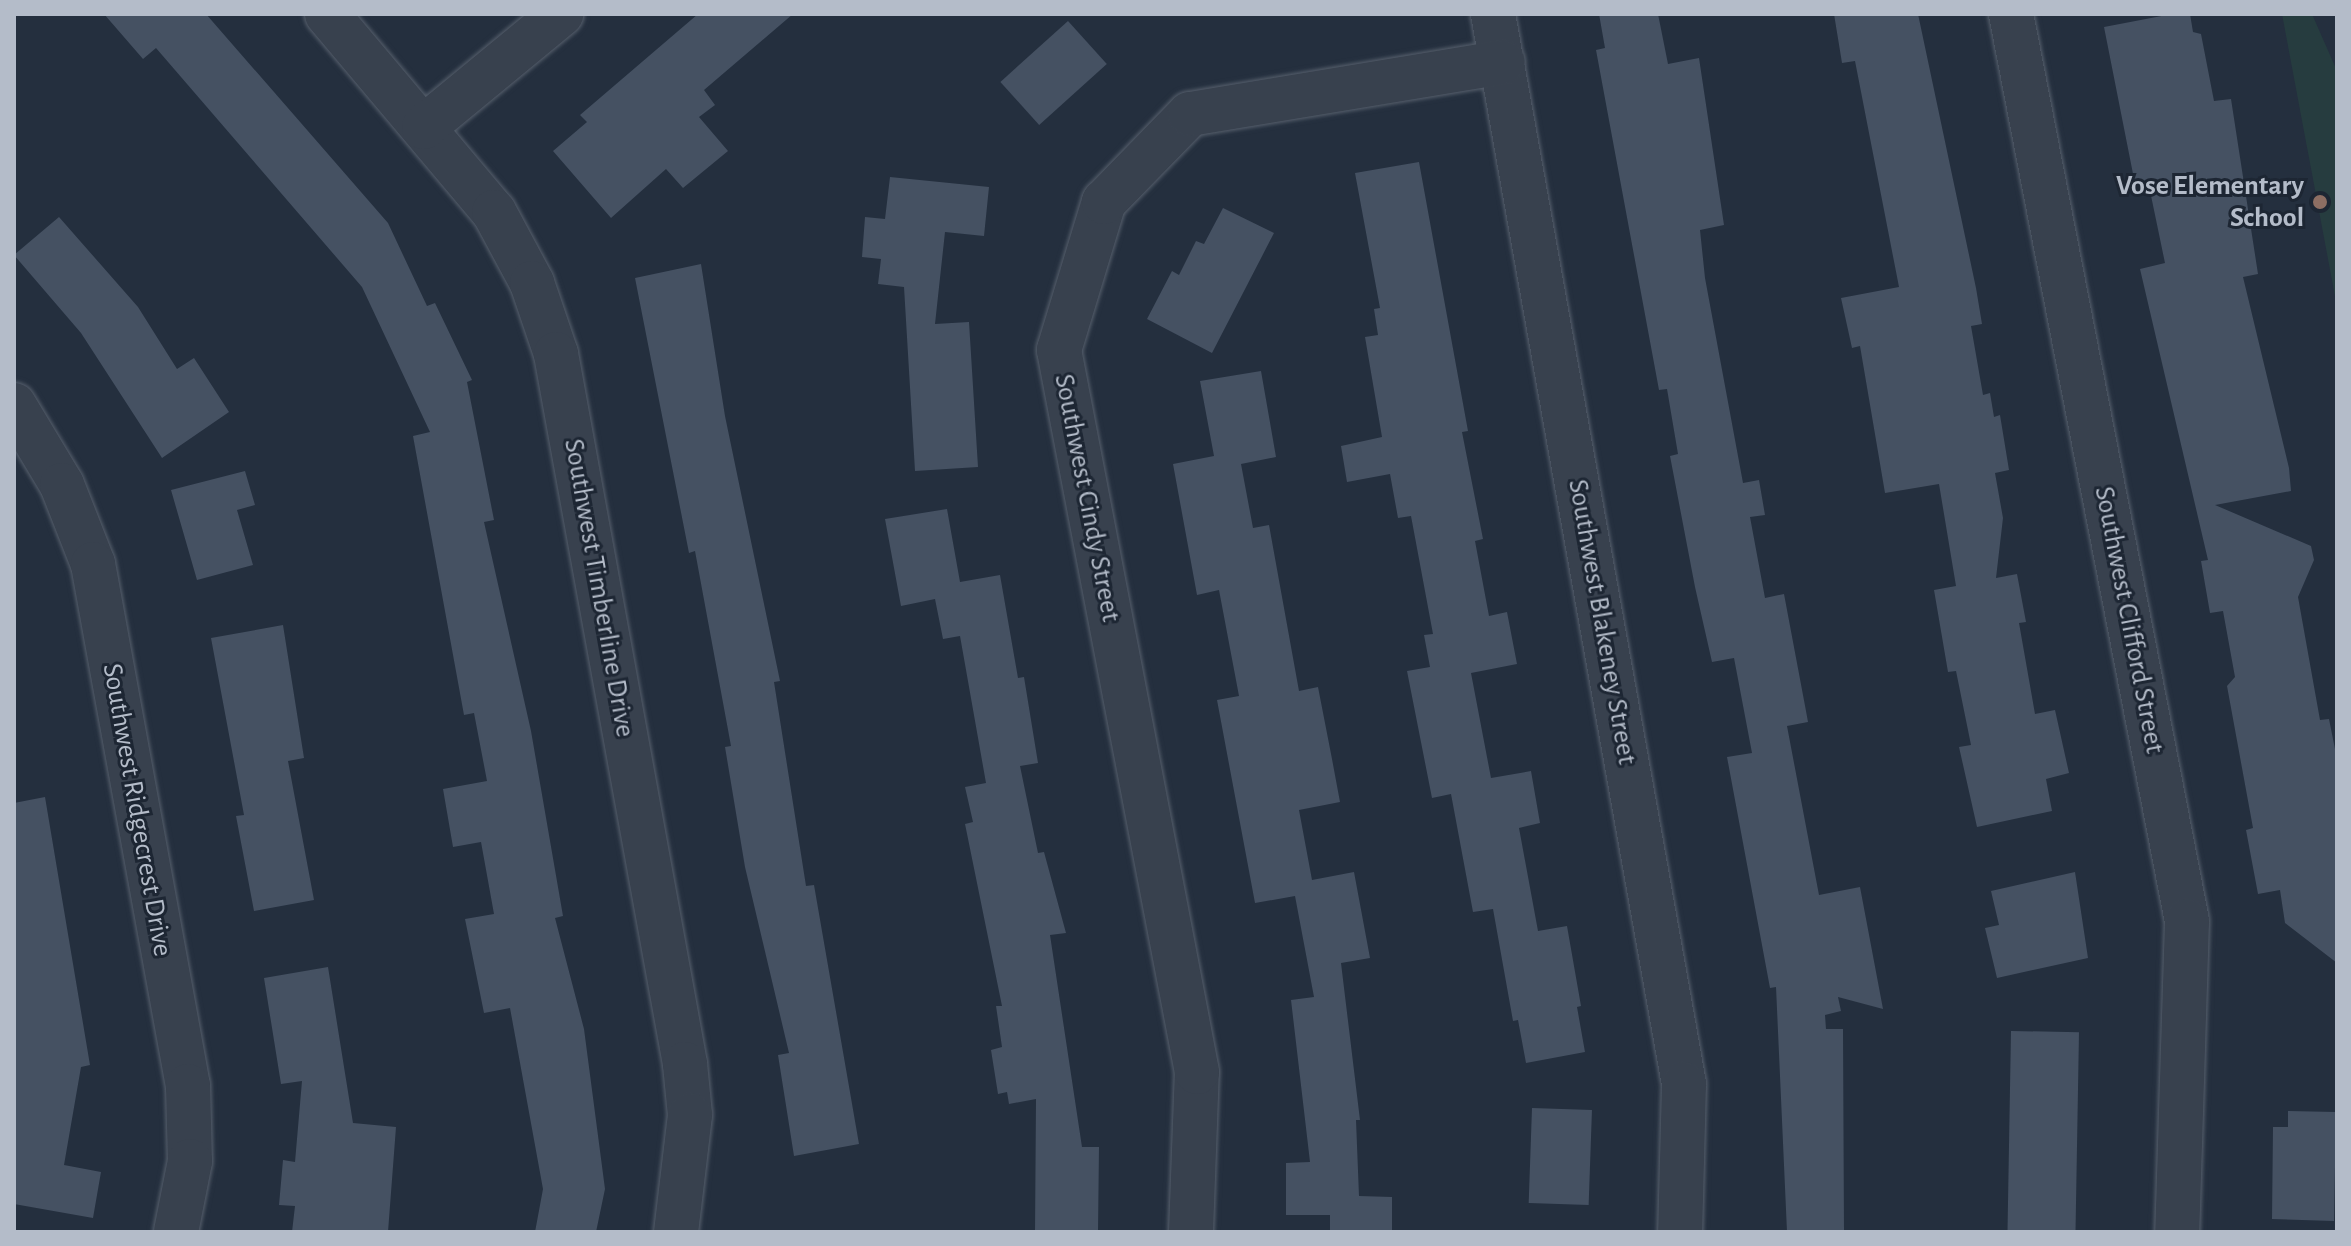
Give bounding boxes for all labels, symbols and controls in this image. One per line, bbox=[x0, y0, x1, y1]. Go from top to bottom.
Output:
place label: Vose Elementary School bbox=[2116, 169, 2304, 235]
marker: Vose Elementary School bbox=[2311, 193, 2329, 211]
street label: Southwest Cindy Street bbox=[1046, 371, 1128, 625]
street label: Southwest Timberline Drive bbox=[556, 436, 642, 740]
street label: Southwest Blakeney Street bbox=[1560, 477, 1644, 767]
street label: Southwest Clifford Street bbox=[2087, 484, 2171, 756]
street label: Southwest Ridgecrest Drive bbox=[95, 661, 179, 959]

